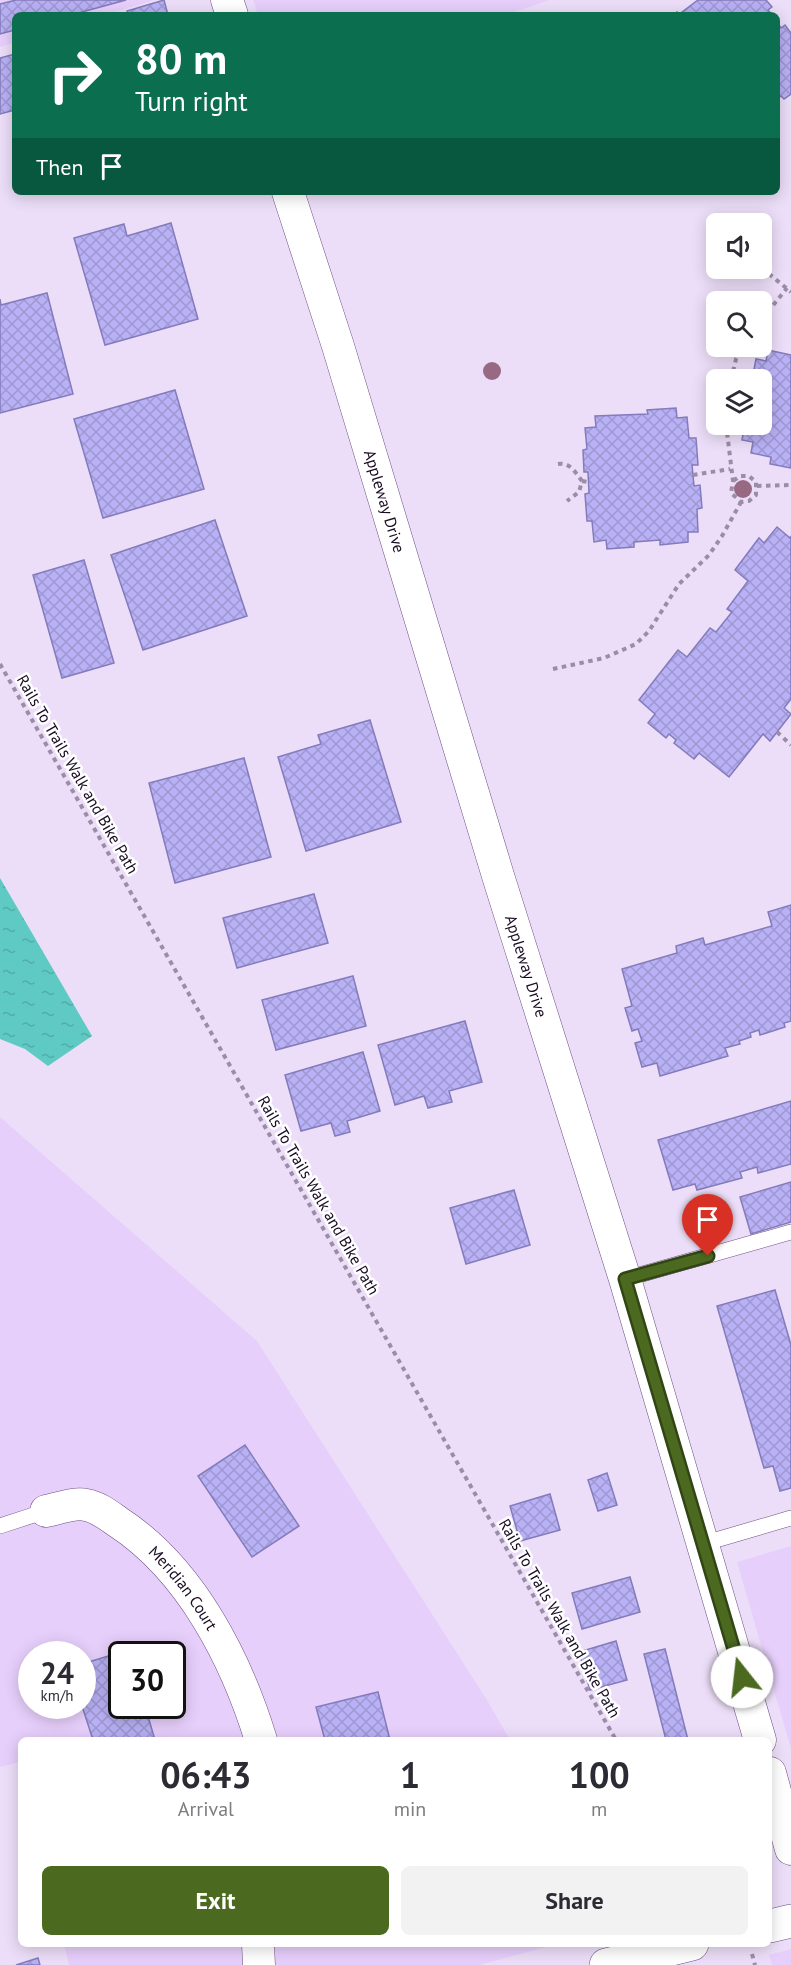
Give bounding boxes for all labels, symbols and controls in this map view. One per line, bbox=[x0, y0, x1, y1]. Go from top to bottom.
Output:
text: 80 m bbox=[135, 31, 227, 86]
icon: right bbox=[36, 36, 114, 114]
text: Turn right bbox=[135, 84, 248, 118]
icon: arrive bbox=[95, 150, 128, 183]
text: Then bbox=[36, 153, 83, 181]
map controls bbox=[706, 213, 772, 435]
button: sound bbox=[706, 213, 772, 279]
button: search bbox=[706, 291, 772, 357]
button: layers bbox=[706, 369, 772, 435]
street label: Appleway Drive bbox=[360, 447, 410, 555]
street label: Rails To Trails Walk and Bike Path bbox=[13, 671, 143, 877]
street label: Appleway Drive bbox=[501, 912, 552, 1020]
street label: Rails To Trails Walk and Bike Path bbox=[254, 1092, 384, 1298]
pin bbox=[682, 1194, 733, 1256]
icon: arrive bbox=[691, 1203, 724, 1236]
street label: Rails To Trails Walk and Bike Path bbox=[495, 1515, 625, 1721]
street label: Meridian Court bbox=[145, 1541, 222, 1634]
speed limit sign: 30 bbox=[108, 1641, 186, 1719]
position arrow bbox=[710, 1645, 774, 1709]
text: 24 bbox=[40, 1653, 74, 1692]
text: km/h bbox=[41, 1686, 73, 1705]
text: 06:43 bbox=[160, 1751, 252, 1798]
text: 1 bbox=[400, 1751, 420, 1798]
text: 100 bbox=[569, 1751, 630, 1798]
text: Arrival bbox=[178, 1796, 234, 1822]
text: min bbox=[394, 1796, 426, 1822]
text: m bbox=[591, 1796, 607, 1822]
button: Exit bbox=[42, 1866, 389, 1935]
button: Share bbox=[401, 1866, 748, 1935]

